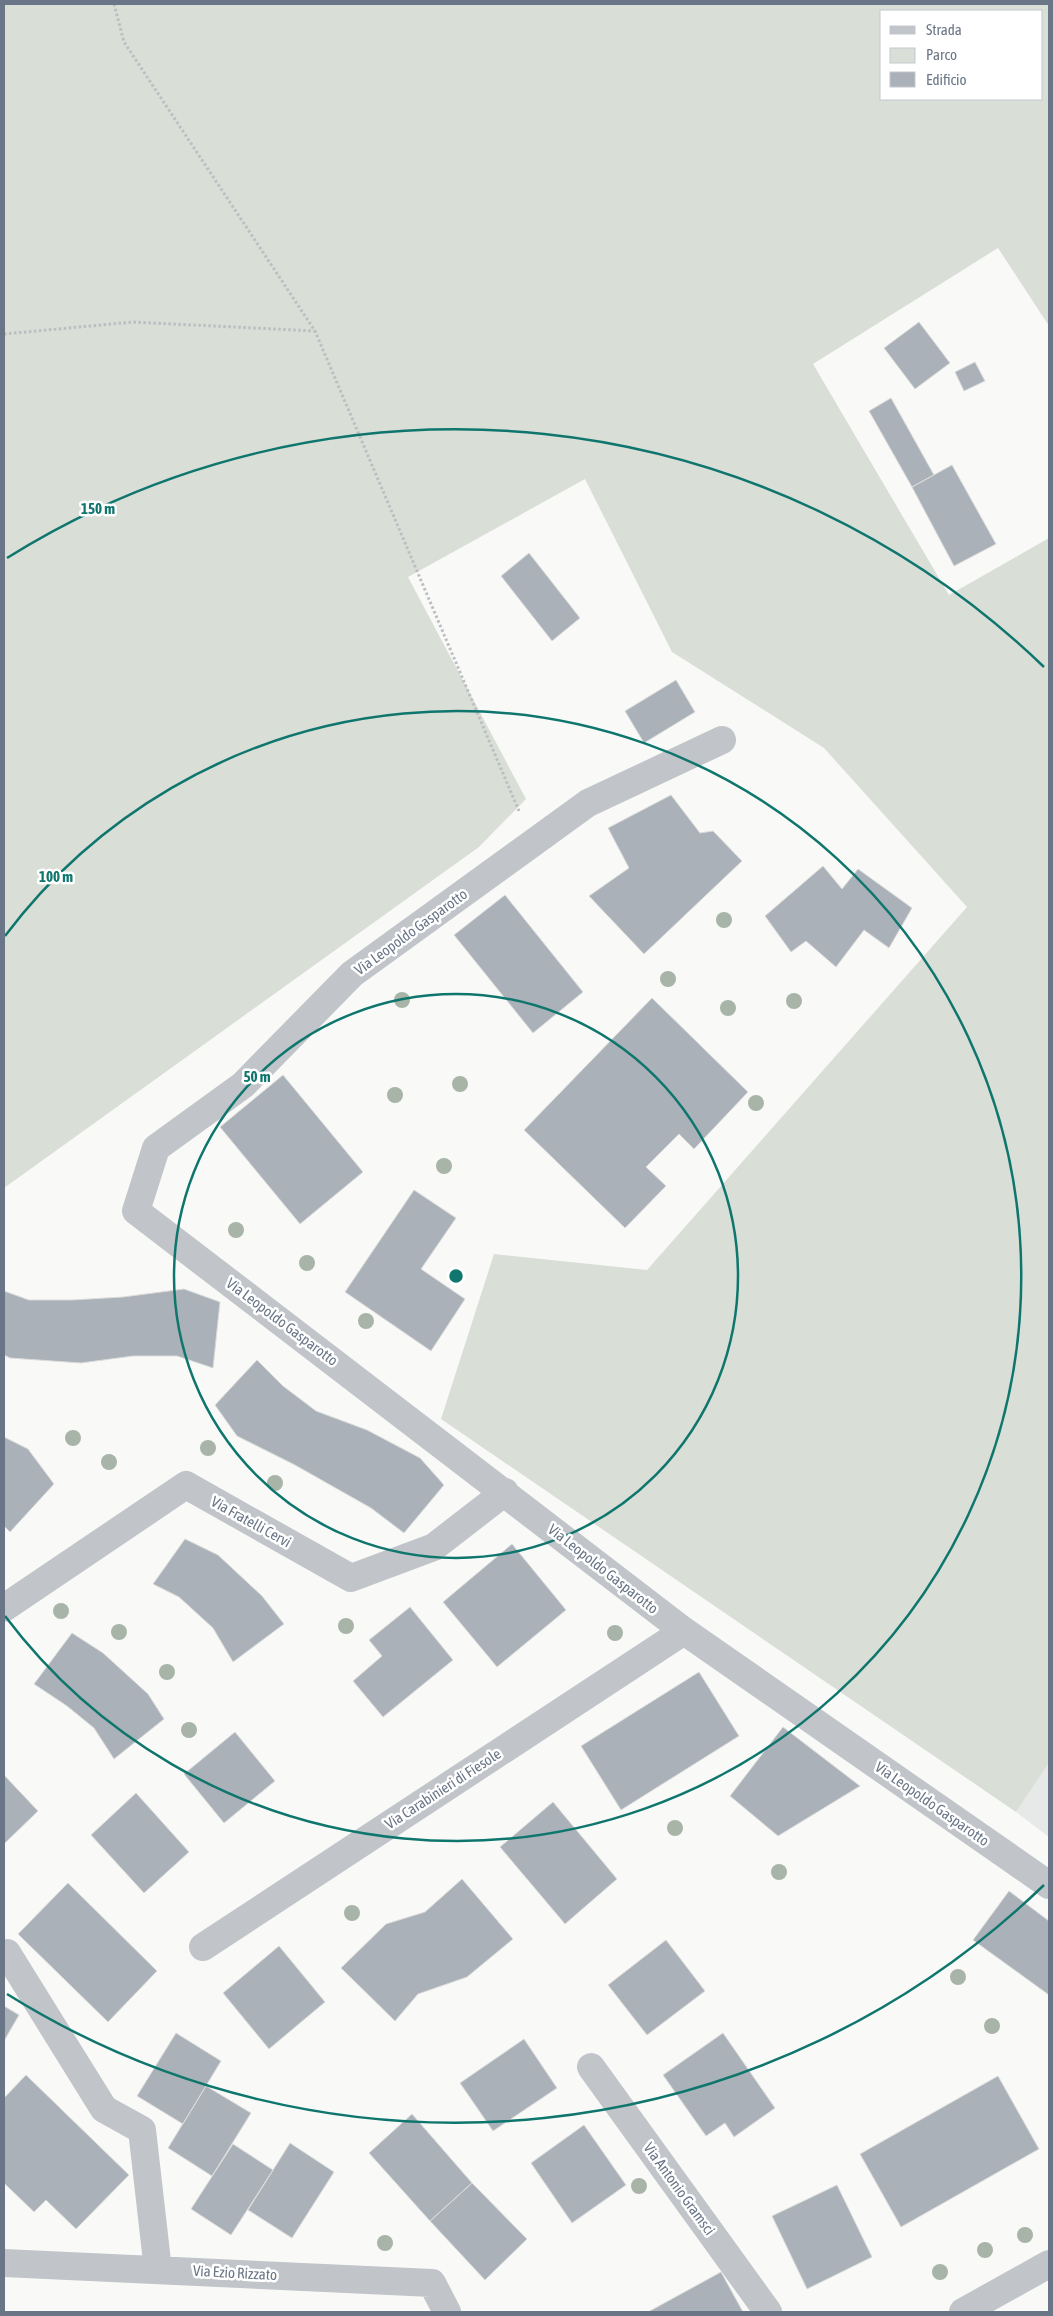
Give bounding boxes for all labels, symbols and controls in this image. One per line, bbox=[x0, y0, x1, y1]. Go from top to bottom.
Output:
legend bbox=[880, 10, 1043, 100]
text: Strada bbox=[926, 21, 962, 38]
text: Parco bbox=[926, 46, 957, 63]
text: Edificio bbox=[926, 71, 967, 88]
text: 150 m bbox=[81, 500, 115, 517]
text: 100 m bbox=[39, 868, 73, 885]
street label: Via Leopoldo Gasparotto bbox=[351, 885, 470, 978]
text: 50 m bbox=[244, 1068, 271, 1085]
centre of rings bbox=[447, 1267, 465, 1285]
street label: Via Leopoldo Gasparotto bbox=[223, 1274, 341, 1369]
street label: Via Fratelli Cervi bbox=[208, 1493, 294, 1551]
street label: Via Leopoldo Gasparotto bbox=[545, 1520, 662, 1617]
street label: Via Carabinieri di Fiesole bbox=[382, 1745, 504, 1832]
street label: Via Leopoldo Gasparotto bbox=[872, 1758, 992, 1849]
street label: Via Antonio Gramsci bbox=[640, 2139, 719, 2238]
street label: Via Ezio Rizzato bbox=[193, 2262, 277, 2283]

